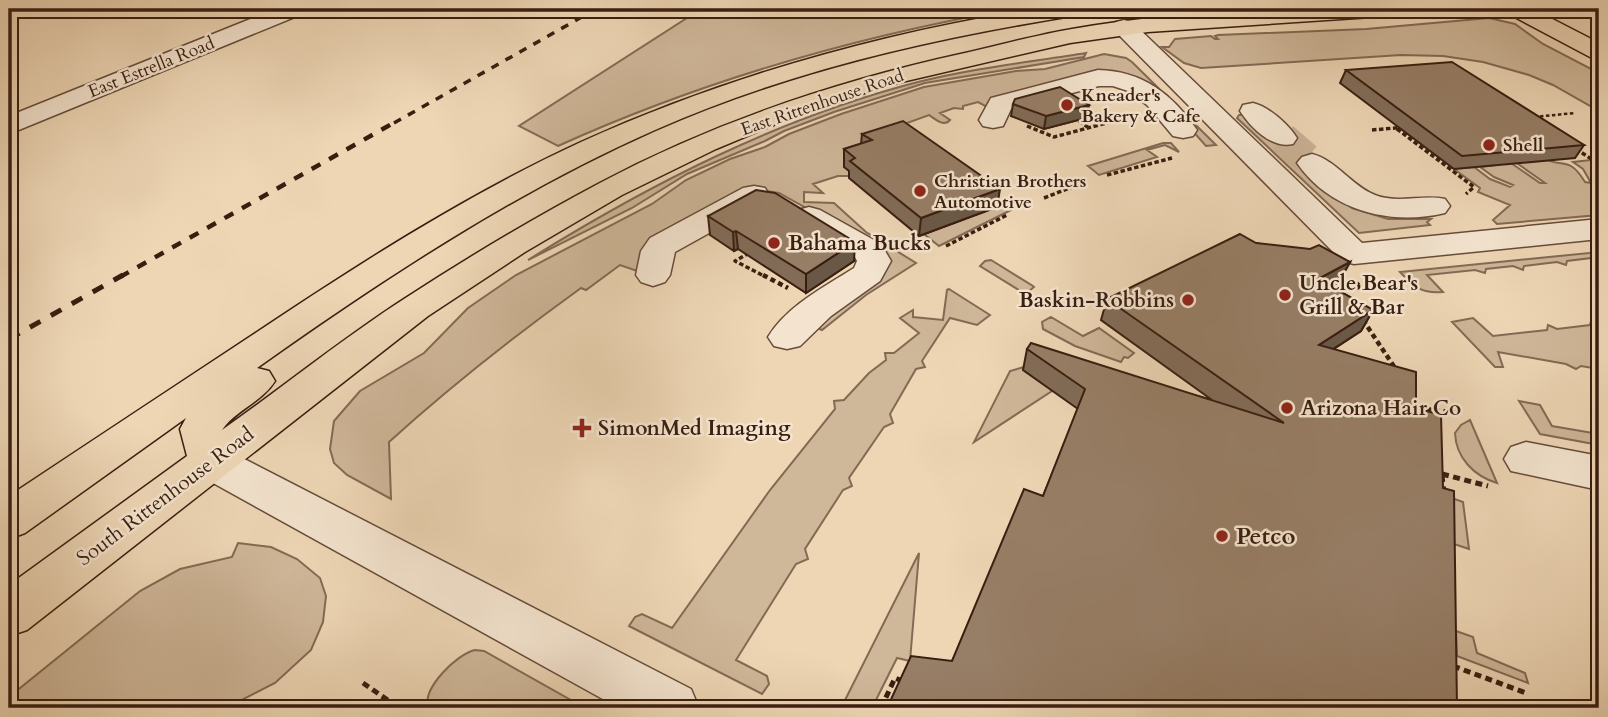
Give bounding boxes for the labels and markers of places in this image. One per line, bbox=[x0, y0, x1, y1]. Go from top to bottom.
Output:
place label: Kneader's Bakery & Cafe bbox=[1081, 83, 1201, 129]
marker: Kneader's Bakery & Cafe bbox=[1059, 97, 1075, 113]
place label: Shell bbox=[1503, 133, 1543, 158]
marker: Shell bbox=[1481, 137, 1497, 153]
place label: Christian Brothers Automotive bbox=[934, 169, 1086, 215]
marker: Christian Brothers Automotive bbox=[912, 183, 928, 199]
place label: Bahama Bucks bbox=[788, 229, 931, 258]
marker: Bahama Bucks bbox=[766, 235, 782, 251]
place label: Uncle Bear's Grill & Bar bbox=[1299, 269, 1418, 322]
place label: Baskin-Robbins bbox=[1018, 286, 1174, 315]
marker: Uncle Bear's Grill & Bar bbox=[1277, 287, 1293, 303]
marker: Baskin-Robbins bbox=[1180, 292, 1196, 308]
place label: Arizona Hair Co bbox=[1301, 394, 1461, 423]
marker: Arizona Hair Co bbox=[1279, 400, 1295, 416]
place label: SimonMed Imaging bbox=[598, 414, 791, 443]
marker: SimonMed Imaging bbox=[572, 418, 592, 438]
place label: Petco bbox=[1236, 520, 1296, 553]
marker: Petco bbox=[1214, 528, 1230, 544]

